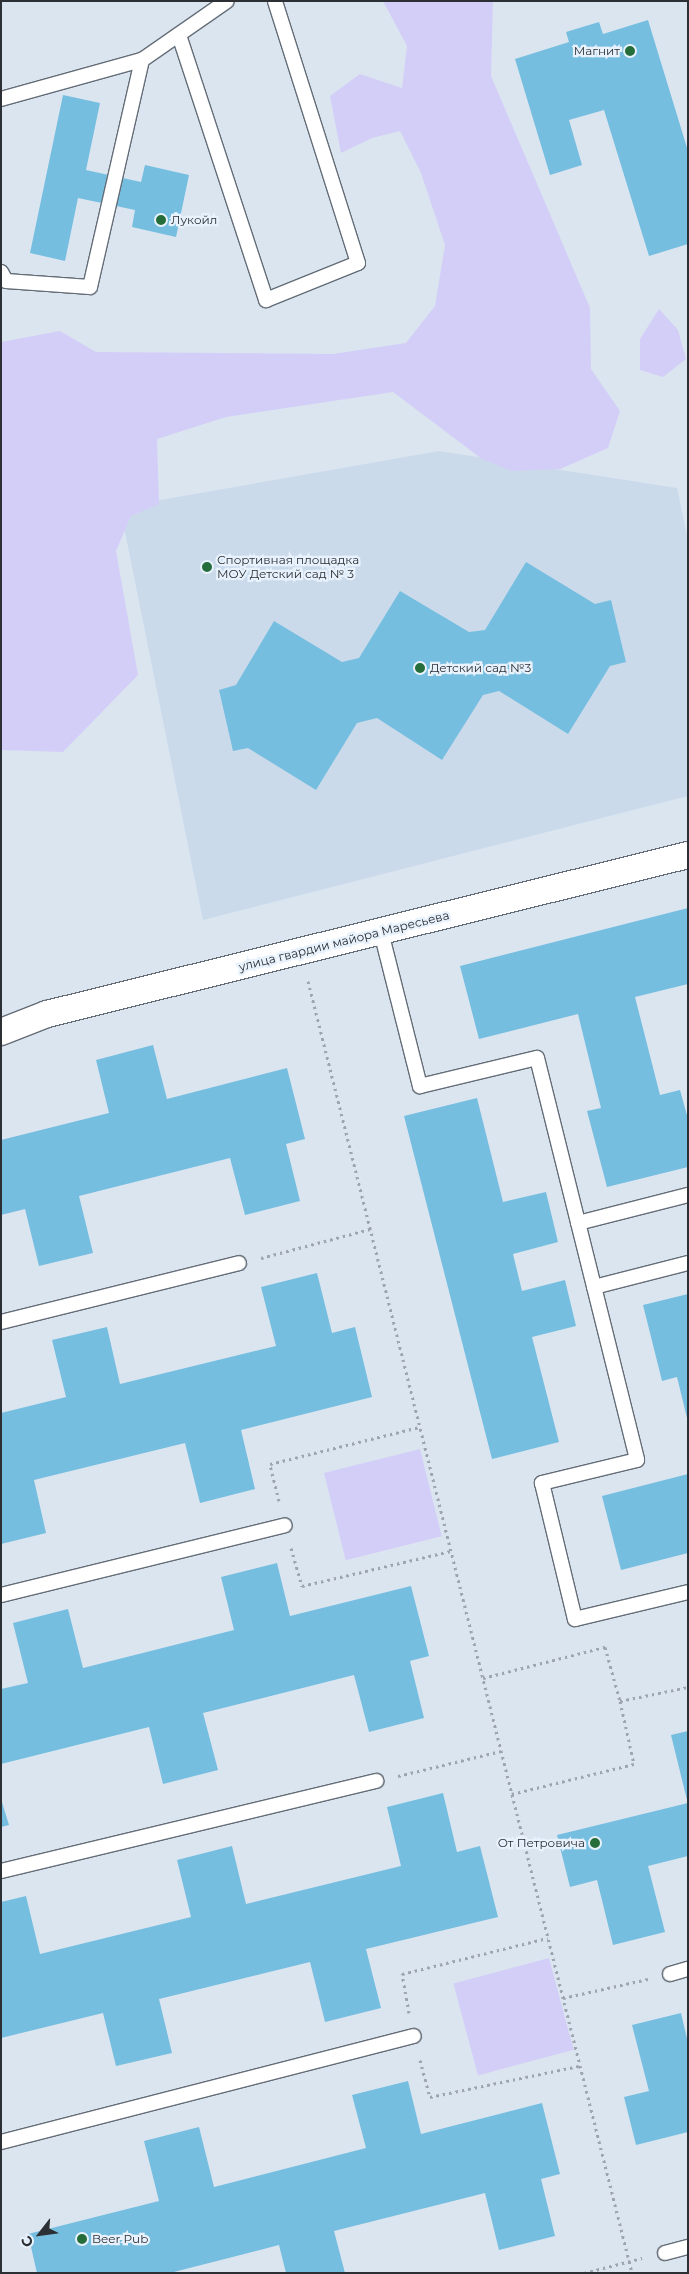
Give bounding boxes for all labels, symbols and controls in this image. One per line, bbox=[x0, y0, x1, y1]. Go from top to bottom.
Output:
place label: Магнит bbox=[574, 44, 620, 58]
marker: Магнит bbox=[624, 45, 636, 57]
place label: Лукойл bbox=[171, 213, 217, 227]
marker: Лукойл bbox=[155, 214, 167, 226]
place label: Спортивная площадка МОУ Детский сад № 3 bbox=[217, 553, 359, 581]
marker: Спортивная площадка МОУ Детский сад № 3 bbox=[201, 561, 213, 573]
place label: Детский сад №3 bbox=[430, 661, 531, 675]
marker: Детский сад №3 bbox=[414, 662, 426, 674]
street label: улица гвардии майора Маресьева bbox=[237, 908, 451, 974]
place label: От Петровича bbox=[498, 1836, 585, 1850]
marker: От Петровича bbox=[589, 1837, 601, 1849]
north arrow bbox=[15, 2209, 65, 2259]
place label: Beer Pub bbox=[92, 2232, 148, 2246]
text: С bbox=[17, 2233, 37, 2250]
marker: Beer Pub bbox=[76, 2233, 88, 2245]

